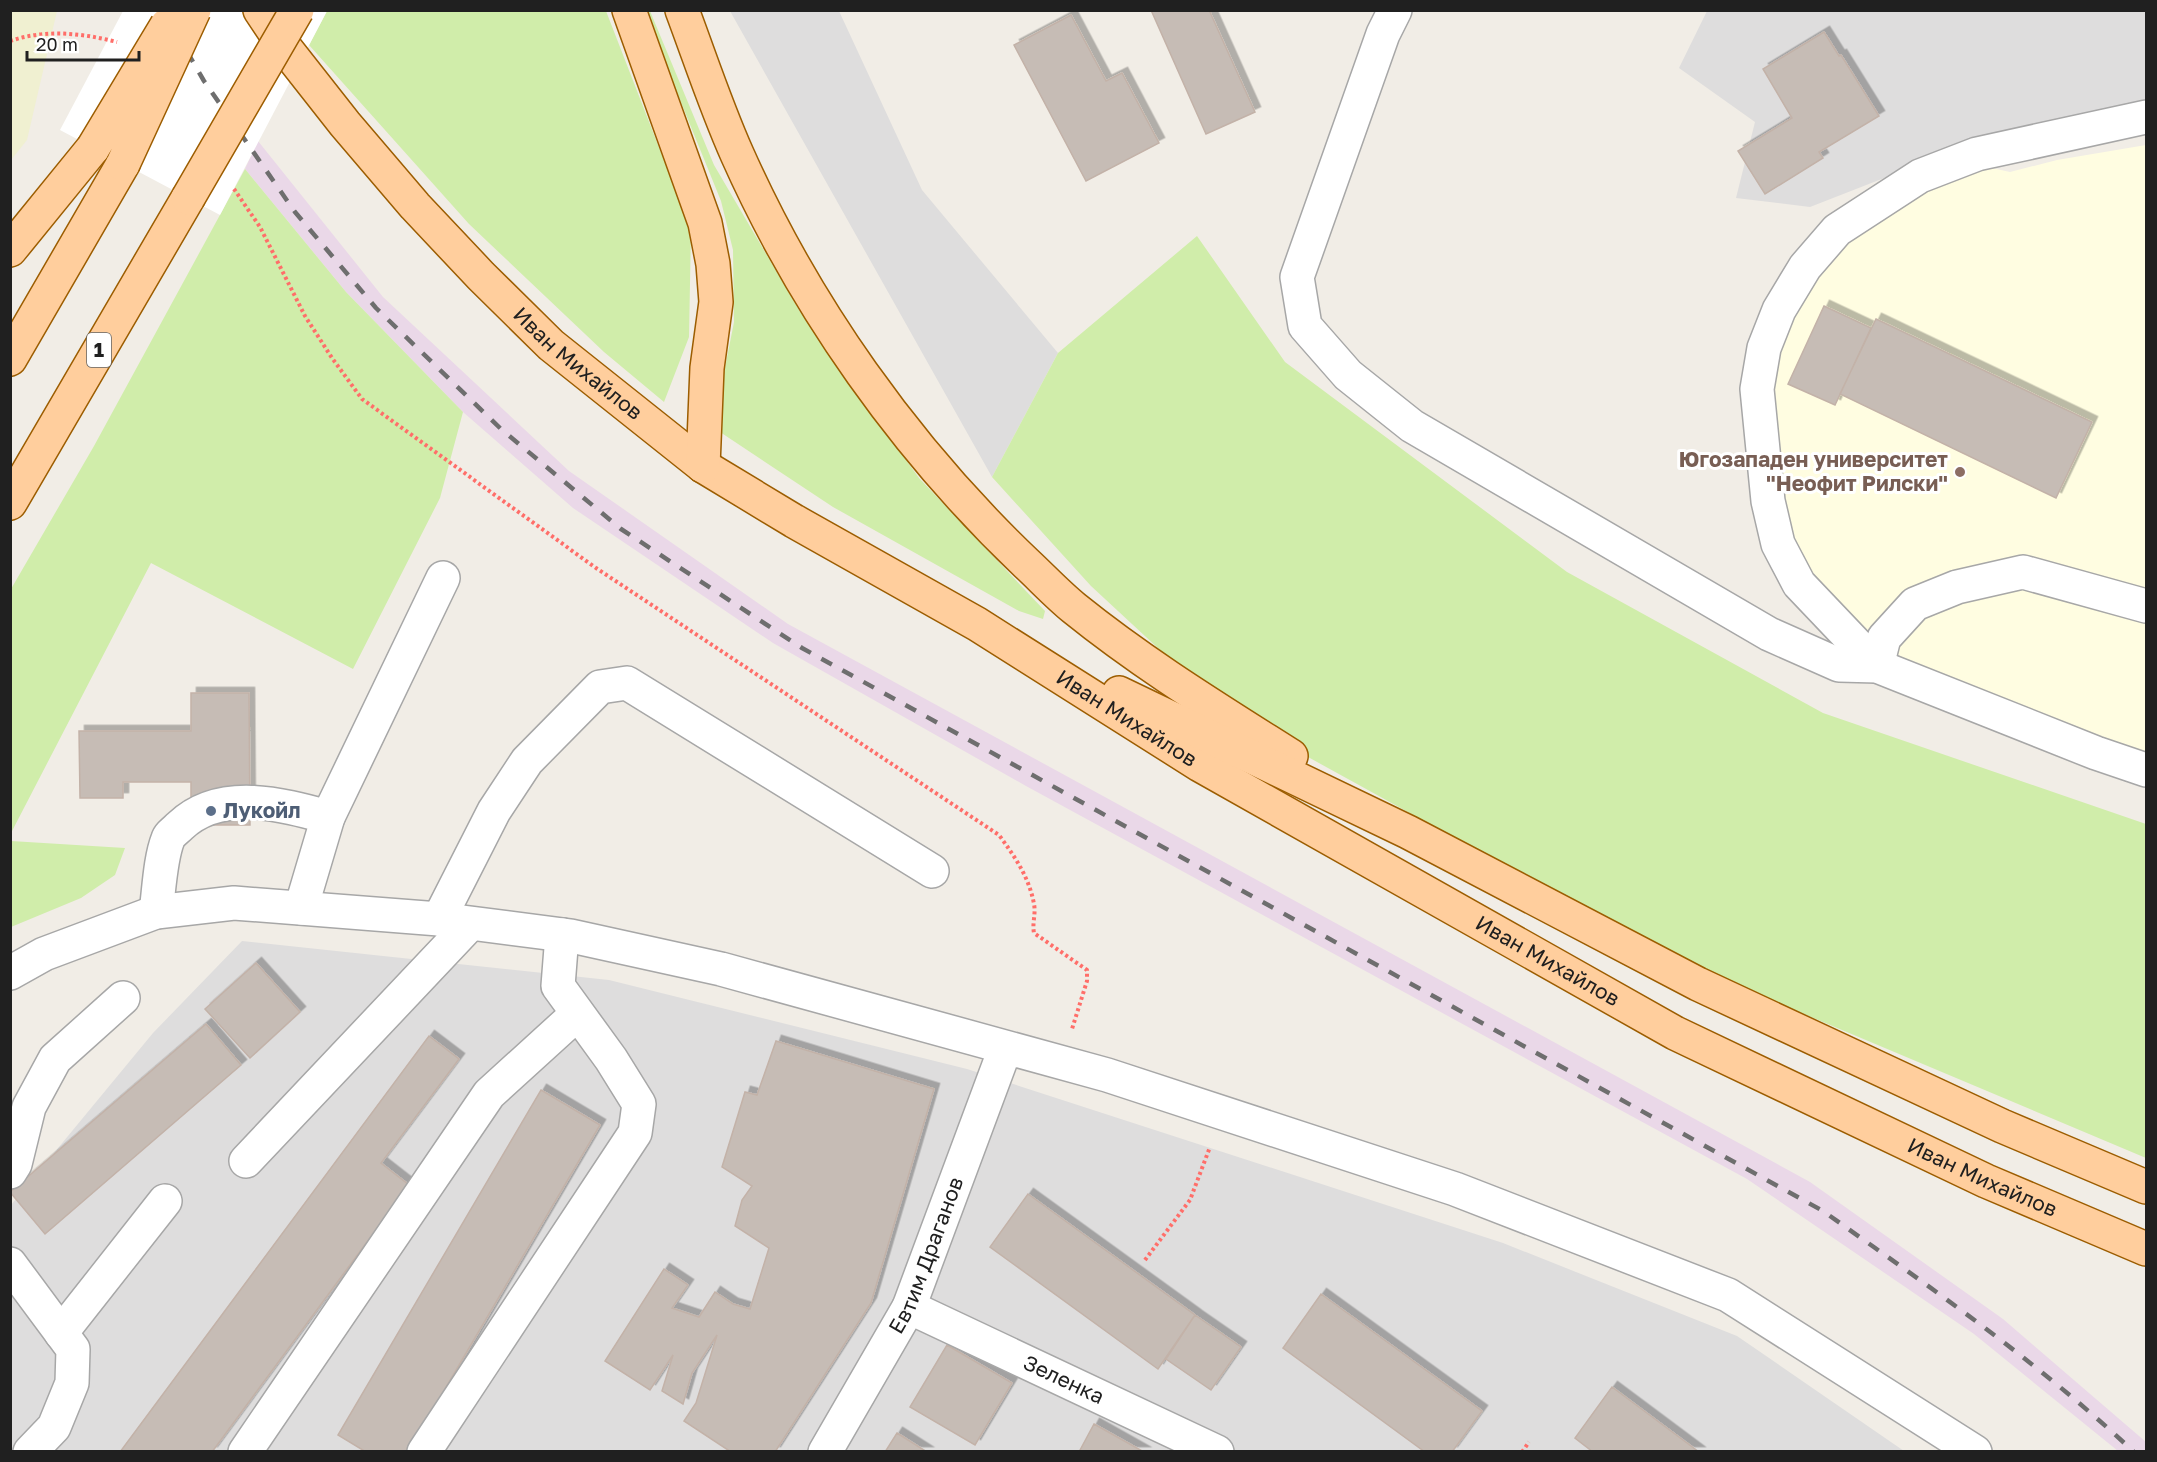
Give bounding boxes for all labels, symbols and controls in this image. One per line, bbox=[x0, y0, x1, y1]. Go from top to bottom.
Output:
scale bar bbox=[27, 24, 140, 62]
text: 20 m bbox=[36, 33, 78, 55]
street label: Иван Михайлов bbox=[508, 301, 648, 425]
road number: 1 bbox=[87, 333, 111, 367]
place label: Югозападен университет "Неофит Рилски" bbox=[1679, 446, 1948, 496]
marker: Югозападен университет "Неофит Рилски" bbox=[1953, 465, 1967, 479]
street label: Иван Михайлов bbox=[1052, 663, 1202, 772]
place label: Лукойл bbox=[223, 797, 301, 823]
marker: Лукойл bbox=[204, 804, 218, 818]
street label: Иван Михайлов bbox=[1471, 909, 1625, 1011]
street label: Иван Михайлов bbox=[1904, 1132, 2061, 1222]
street label: Евтим Драганов bbox=[882, 1173, 968, 1338]
street label: Зеленка bbox=[1019, 1349, 1109, 1409]

